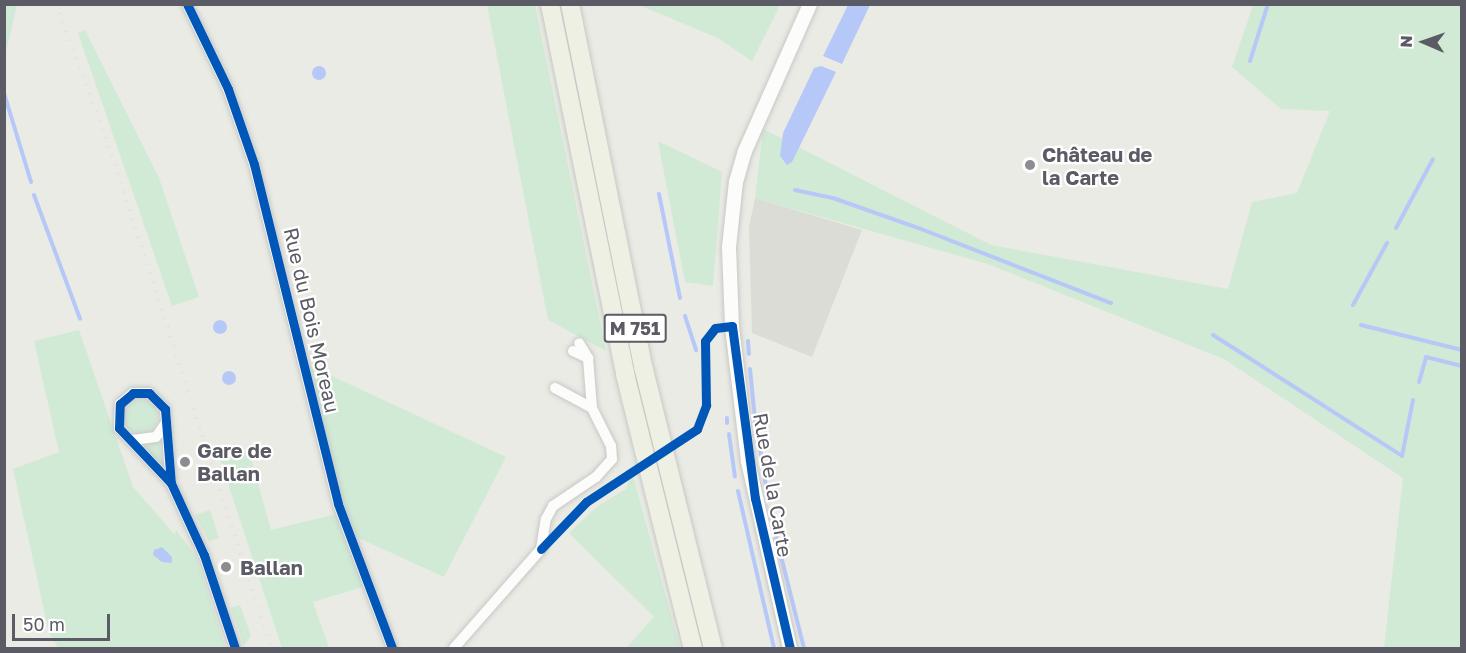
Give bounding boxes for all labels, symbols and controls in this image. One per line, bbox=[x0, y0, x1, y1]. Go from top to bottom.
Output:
north arrow bbox=[1394, 12, 1454, 72]
text: N bbox=[1396, 35, 1416, 48]
place label: Château de la Carte bbox=[1042, 142, 1152, 189]
marker: Château de la Carte bbox=[1023, 158, 1037, 172]
street label: Rue du Bois Moreau bbox=[279, 225, 345, 415]
road number: M 751 bbox=[604, 313, 666, 343]
street label: Rue de la Carte bbox=[748, 411, 798, 559]
place label: Gare de Ballan bbox=[197, 438, 272, 485]
marker: Gare de Ballan bbox=[178, 455, 192, 469]
place label: Ballan bbox=[240, 555, 303, 579]
marker: Ballan bbox=[217, 558, 235, 576]
scale bar bbox=[15, 602, 112, 640]
text: 50 m bbox=[23, 613, 65, 635]

